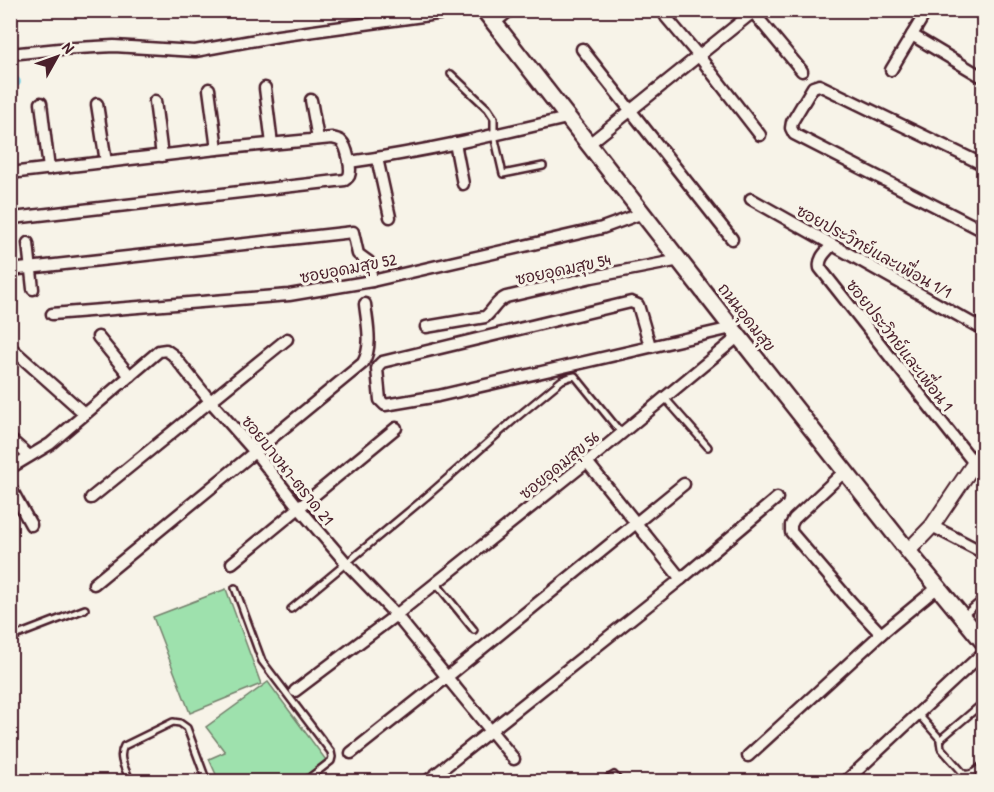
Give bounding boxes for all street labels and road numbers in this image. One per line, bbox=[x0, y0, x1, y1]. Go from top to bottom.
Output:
street label: ซอยประวิทย์และเพื่อน 1/1 bbox=[792, 196, 958, 303]
street label: ซอยอุดมสุข 52 bbox=[298, 248, 399, 290]
street label: ซอยอุดมสุข 54 bbox=[513, 248, 613, 292]
street label: ซอยประวิทย์และเพื่อน 1 bbox=[842, 272, 962, 416]
street label: ถนนอุดมสุข bbox=[712, 278, 781, 357]
street label: ซอยบางนา-ตราด 21 bbox=[237, 411, 339, 530]
street label: ซอยอุดมสุข 56 bbox=[514, 426, 605, 506]

